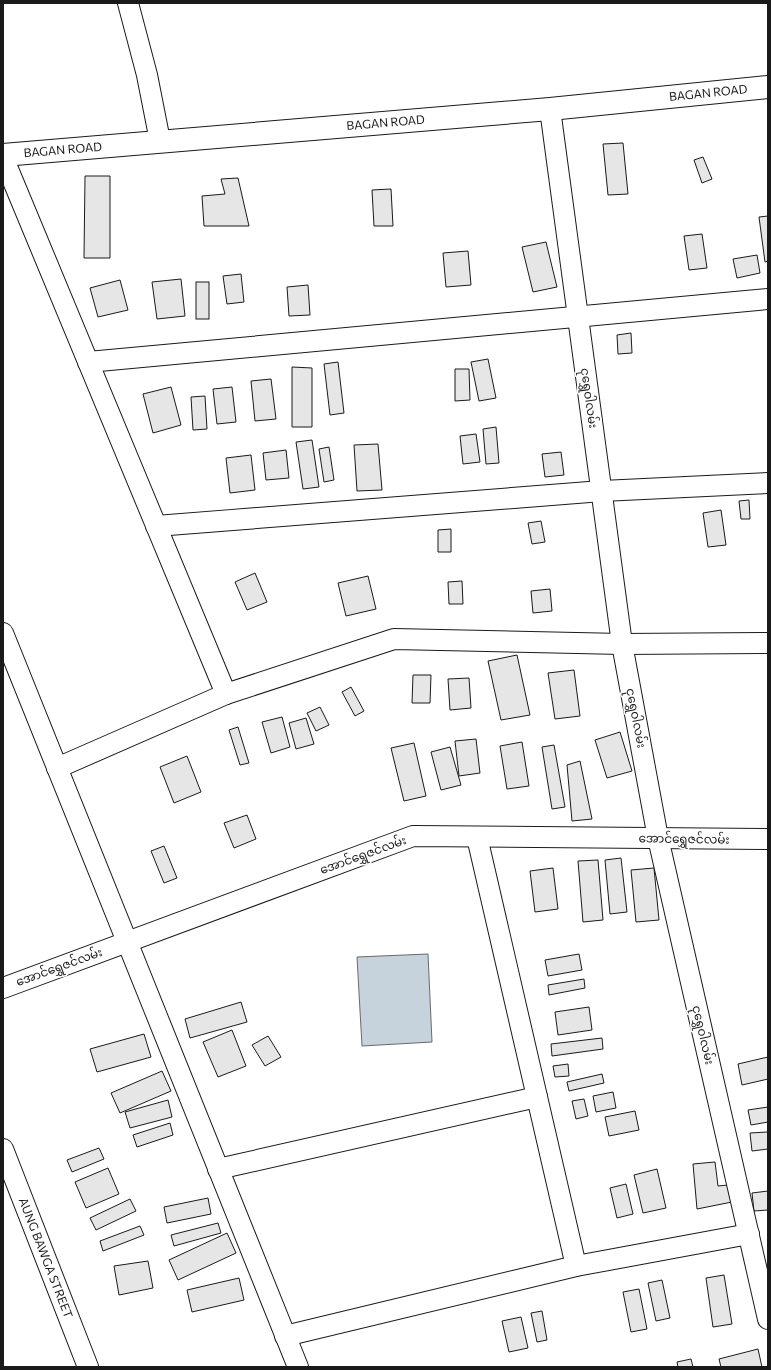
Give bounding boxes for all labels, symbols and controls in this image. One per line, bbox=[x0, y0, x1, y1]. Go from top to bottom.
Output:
street label: BAGAN ROAD bbox=[668, 81, 748, 103]
street label: BAGAN ROAD bbox=[346, 112, 425, 132]
street label: BAGAN ROAD bbox=[23, 139, 103, 159]
street label: ငုရွှေဝါလမ်း bbox=[575, 367, 602, 429]
street label: ငုရွှေဝါလမ်း bbox=[620, 687, 651, 750]
street label: အောင်ရွှေဇင်လမ်း bbox=[638, 829, 730, 850]
street label: အောင်ရွှေဇင်လမ်း bbox=[317, 831, 409, 880]
street label: အောင်ရွှေဇင်လမ်း bbox=[13, 943, 105, 992]
street label: ငုရွှေဝါလမ်း bbox=[686, 1003, 719, 1067]
street label: AUNG BAWGA STREET bbox=[17, 1195, 76, 1320]

